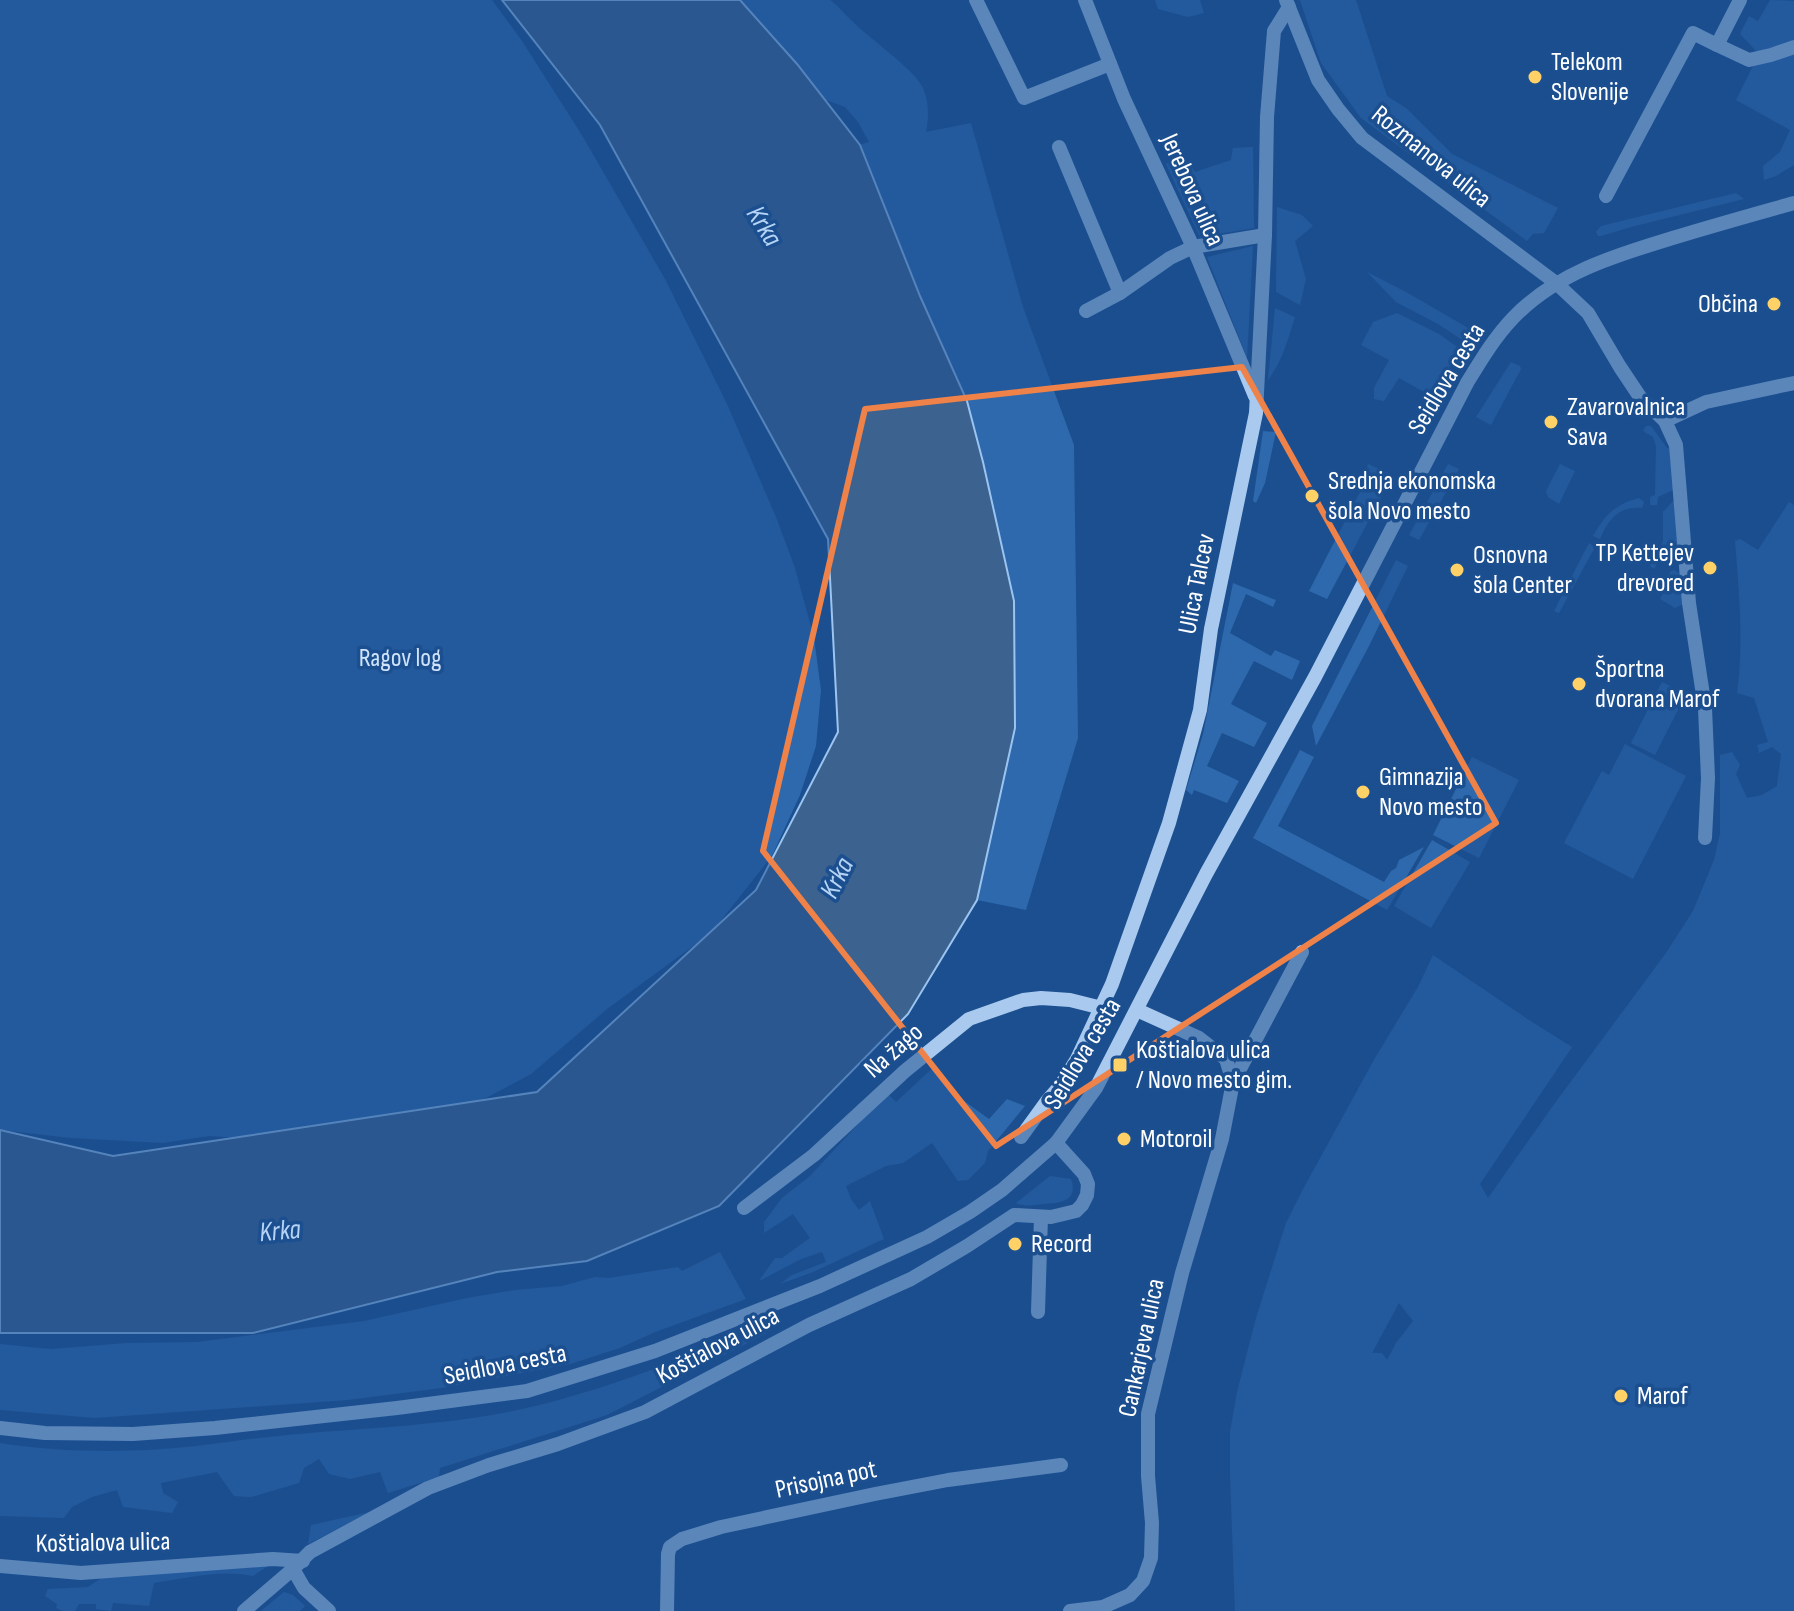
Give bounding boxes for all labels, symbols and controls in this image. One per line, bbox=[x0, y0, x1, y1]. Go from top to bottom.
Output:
place label: Telekom Slovenije bbox=[1551, 47, 1629, 108]
marker: Telekom Slovenije bbox=[1526, 68, 1544, 86]
street label: Rozmanova ulica bbox=[1365, 99, 1497, 215]
street label: Jerebova ulica bbox=[1153, 128, 1230, 251]
water label: Krka bbox=[739, 200, 789, 253]
place label: Občina bbox=[1698, 289, 1758, 320]
marker: Občina bbox=[1765, 295, 1783, 313]
street label: Seidlova cesta bbox=[1402, 318, 1492, 440]
place label: Zavarovalnica Sava bbox=[1567, 392, 1685, 453]
marker: Zavarovalnica Sava bbox=[1542, 413, 1560, 431]
place label: Srednja ekonomska šola Novo mesto bbox=[1328, 466, 1496, 527]
marker: Srednja ekonomska šola Novo mesto bbox=[1303, 487, 1321, 505]
street label: Ulica Talcev bbox=[1172, 531, 1222, 637]
place label: TP Kettejev drevored bbox=[1596, 538, 1694, 599]
place label: Osnovna šola Center bbox=[1473, 540, 1572, 601]
marker: TP Kettejev drevored bbox=[1701, 559, 1719, 577]
marker: Osnovna šola Center bbox=[1448, 561, 1466, 579]
park label: Ragov log bbox=[359, 643, 441, 674]
place label: Športna dvorana Marof bbox=[1595, 654, 1720, 715]
marker: Športna dvorana Marof bbox=[1570, 675, 1588, 693]
place label: Gimnazija Novo mesto bbox=[1379, 762, 1483, 823]
marker: Gimnazija Novo mesto bbox=[1354, 783, 1372, 801]
water label: Krka bbox=[813, 851, 861, 904]
street label: Seidlova cesta bbox=[1038, 993, 1128, 1115]
street label: Na žago bbox=[858, 1017, 930, 1085]
place label: Koštialova ulica / Novo mesto gim. bbox=[1136, 1035, 1292, 1096]
marker: Koštialova ulica / Novo mesto gim. bbox=[1111, 1056, 1129, 1074]
place label: Motoroil bbox=[1140, 1124, 1212, 1155]
marker: Motoroil bbox=[1115, 1130, 1133, 1148]
water label: Krka bbox=[258, 1213, 303, 1249]
place label: Record bbox=[1031, 1229, 1092, 1260]
marker: Record bbox=[1006, 1235, 1024, 1253]
street label: Cankarjeva ulica bbox=[1112, 1276, 1172, 1420]
street label: Koštialova ulica bbox=[651, 1301, 785, 1391]
street label: Seidlova cesta bbox=[441, 1338, 569, 1392]
place label: Marof bbox=[1637, 1381, 1688, 1412]
marker: Marof bbox=[1612, 1387, 1630, 1405]
street label: Prisojna pot bbox=[772, 1454, 880, 1506]
street label: Koštialova ulica bbox=[35, 1526, 171, 1560]

